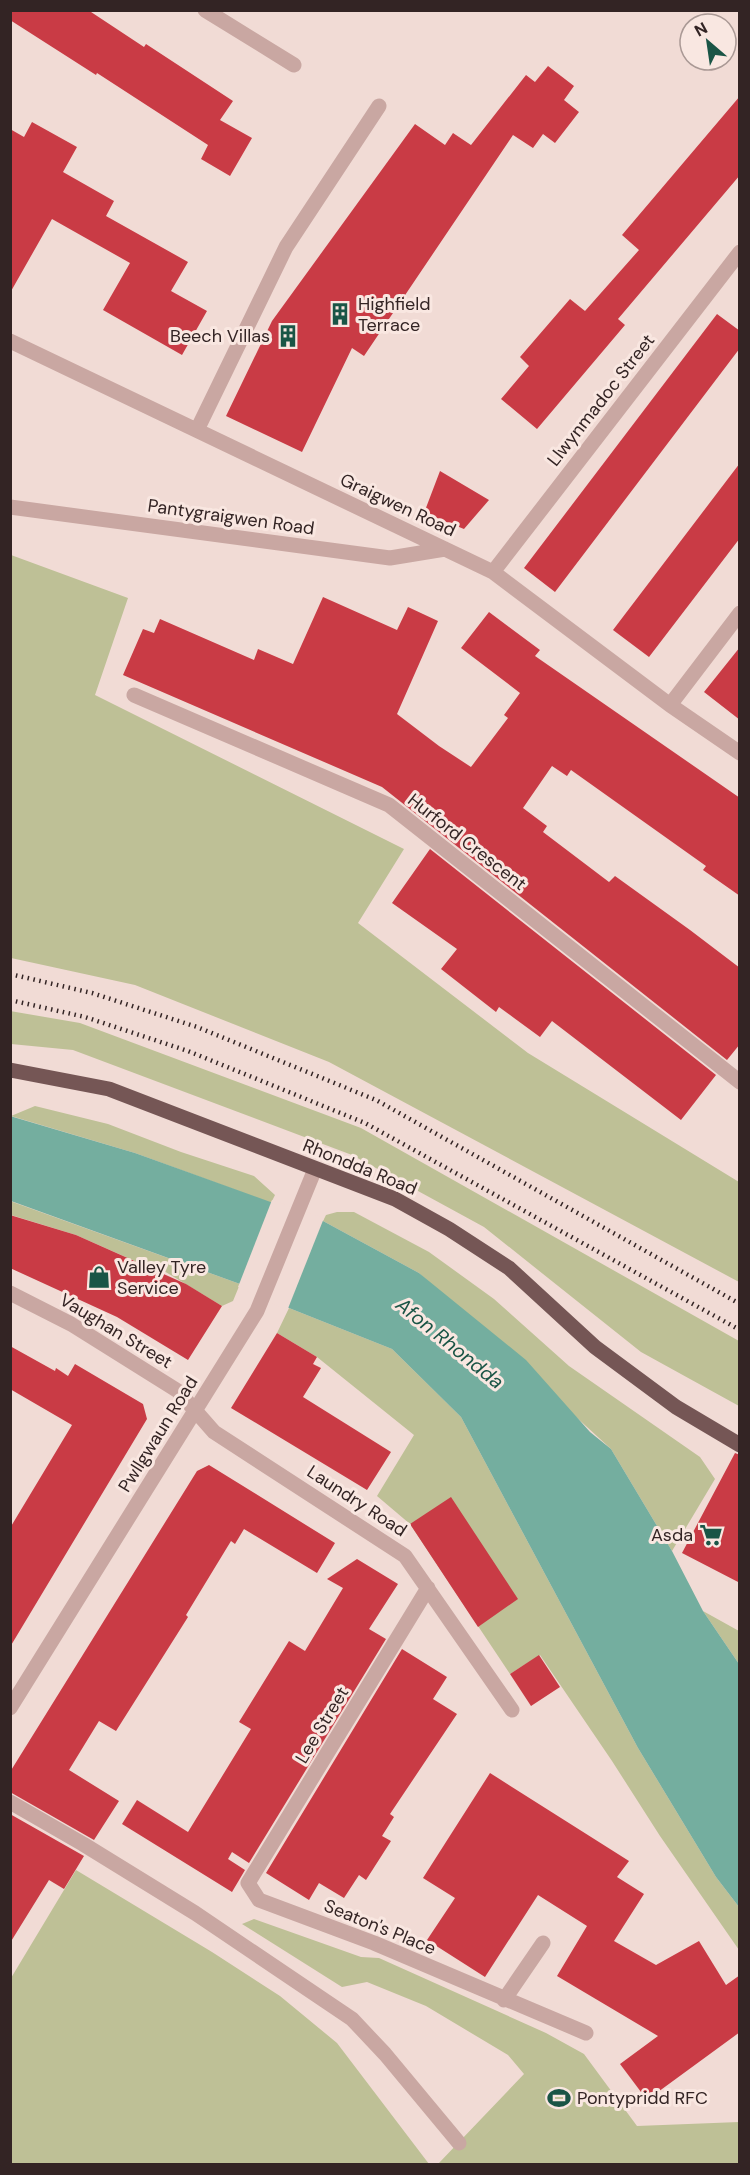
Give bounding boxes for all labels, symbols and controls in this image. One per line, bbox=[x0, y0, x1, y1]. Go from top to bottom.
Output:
north arrow bbox=[678, 12, 738, 72]
text: N bbox=[691, 17, 711, 41]
place label: Highfield Terrace bbox=[358, 292, 431, 337]
building icon: Highfield Terrace bbox=[327, 301, 353, 327]
building icon: Beech Villas bbox=[275, 323, 301, 349]
place label: Beech Villas bbox=[170, 324, 270, 348]
street label: Llwynmadoc Street bbox=[542, 329, 660, 471]
street label: Graigwen Road bbox=[336, 468, 460, 542]
street label: Pantygraigwen Road bbox=[146, 493, 316, 541]
street label: Hurford Crescent bbox=[403, 788, 531, 896]
street label: Rhondda Road bbox=[299, 1133, 421, 1201]
place label: Valley Tyre Service bbox=[117, 1255, 206, 1300]
shop icon: Valley Tyre Service bbox=[86, 1264, 112, 1290]
street label: Vaughan Street bbox=[55, 1288, 177, 1374]
water label: Afon Rhondda bbox=[390, 1291, 509, 1395]
street label: Pwllgwaun Road bbox=[113, 1371, 203, 1497]
street label: Laundry Road bbox=[302, 1460, 412, 1542]
supermarket icon: Asda bbox=[698, 1522, 724, 1548]
place label: Asda bbox=[651, 1523, 693, 1547]
street label: Lee Street bbox=[290, 1682, 354, 1768]
street label: Seaton's Place bbox=[321, 1894, 439, 1960]
sports icon: Pontypridd RFC bbox=[546, 2085, 572, 2111]
place label: Pontypridd RFC bbox=[577, 2086, 708, 2110]

